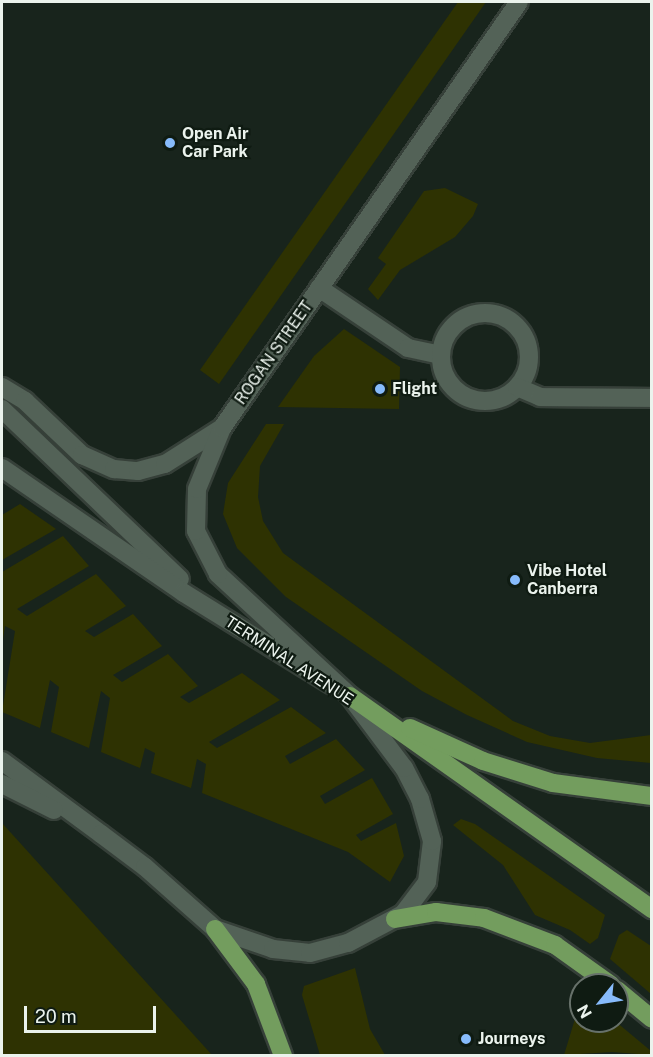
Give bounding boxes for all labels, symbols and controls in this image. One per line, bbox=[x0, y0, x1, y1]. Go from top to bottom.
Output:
place label: Open Air Car Park bbox=[182, 124, 249, 162]
marker: Open Air Car Park bbox=[163, 136, 177, 150]
street label: ROGAN STREET bbox=[231, 298, 317, 408]
place label: Flight bbox=[392, 379, 437, 399]
marker: Flight bbox=[373, 382, 387, 396]
place label: Vibe Hotel Canberra bbox=[527, 561, 607, 599]
marker: Vibe Hotel Canberra bbox=[508, 573, 522, 587]
street label: TERMINAL AVENUE bbox=[221, 612, 357, 710]
north arrow bbox=[569, 973, 629, 1033]
scale bar bbox=[27, 994, 159, 1032]
text: N bbox=[573, 1001, 596, 1021]
text: 20 m bbox=[35, 1006, 77, 1027]
place label: Journeys bbox=[478, 1029, 545, 1049]
marker: Journeys bbox=[459, 1032, 473, 1046]

